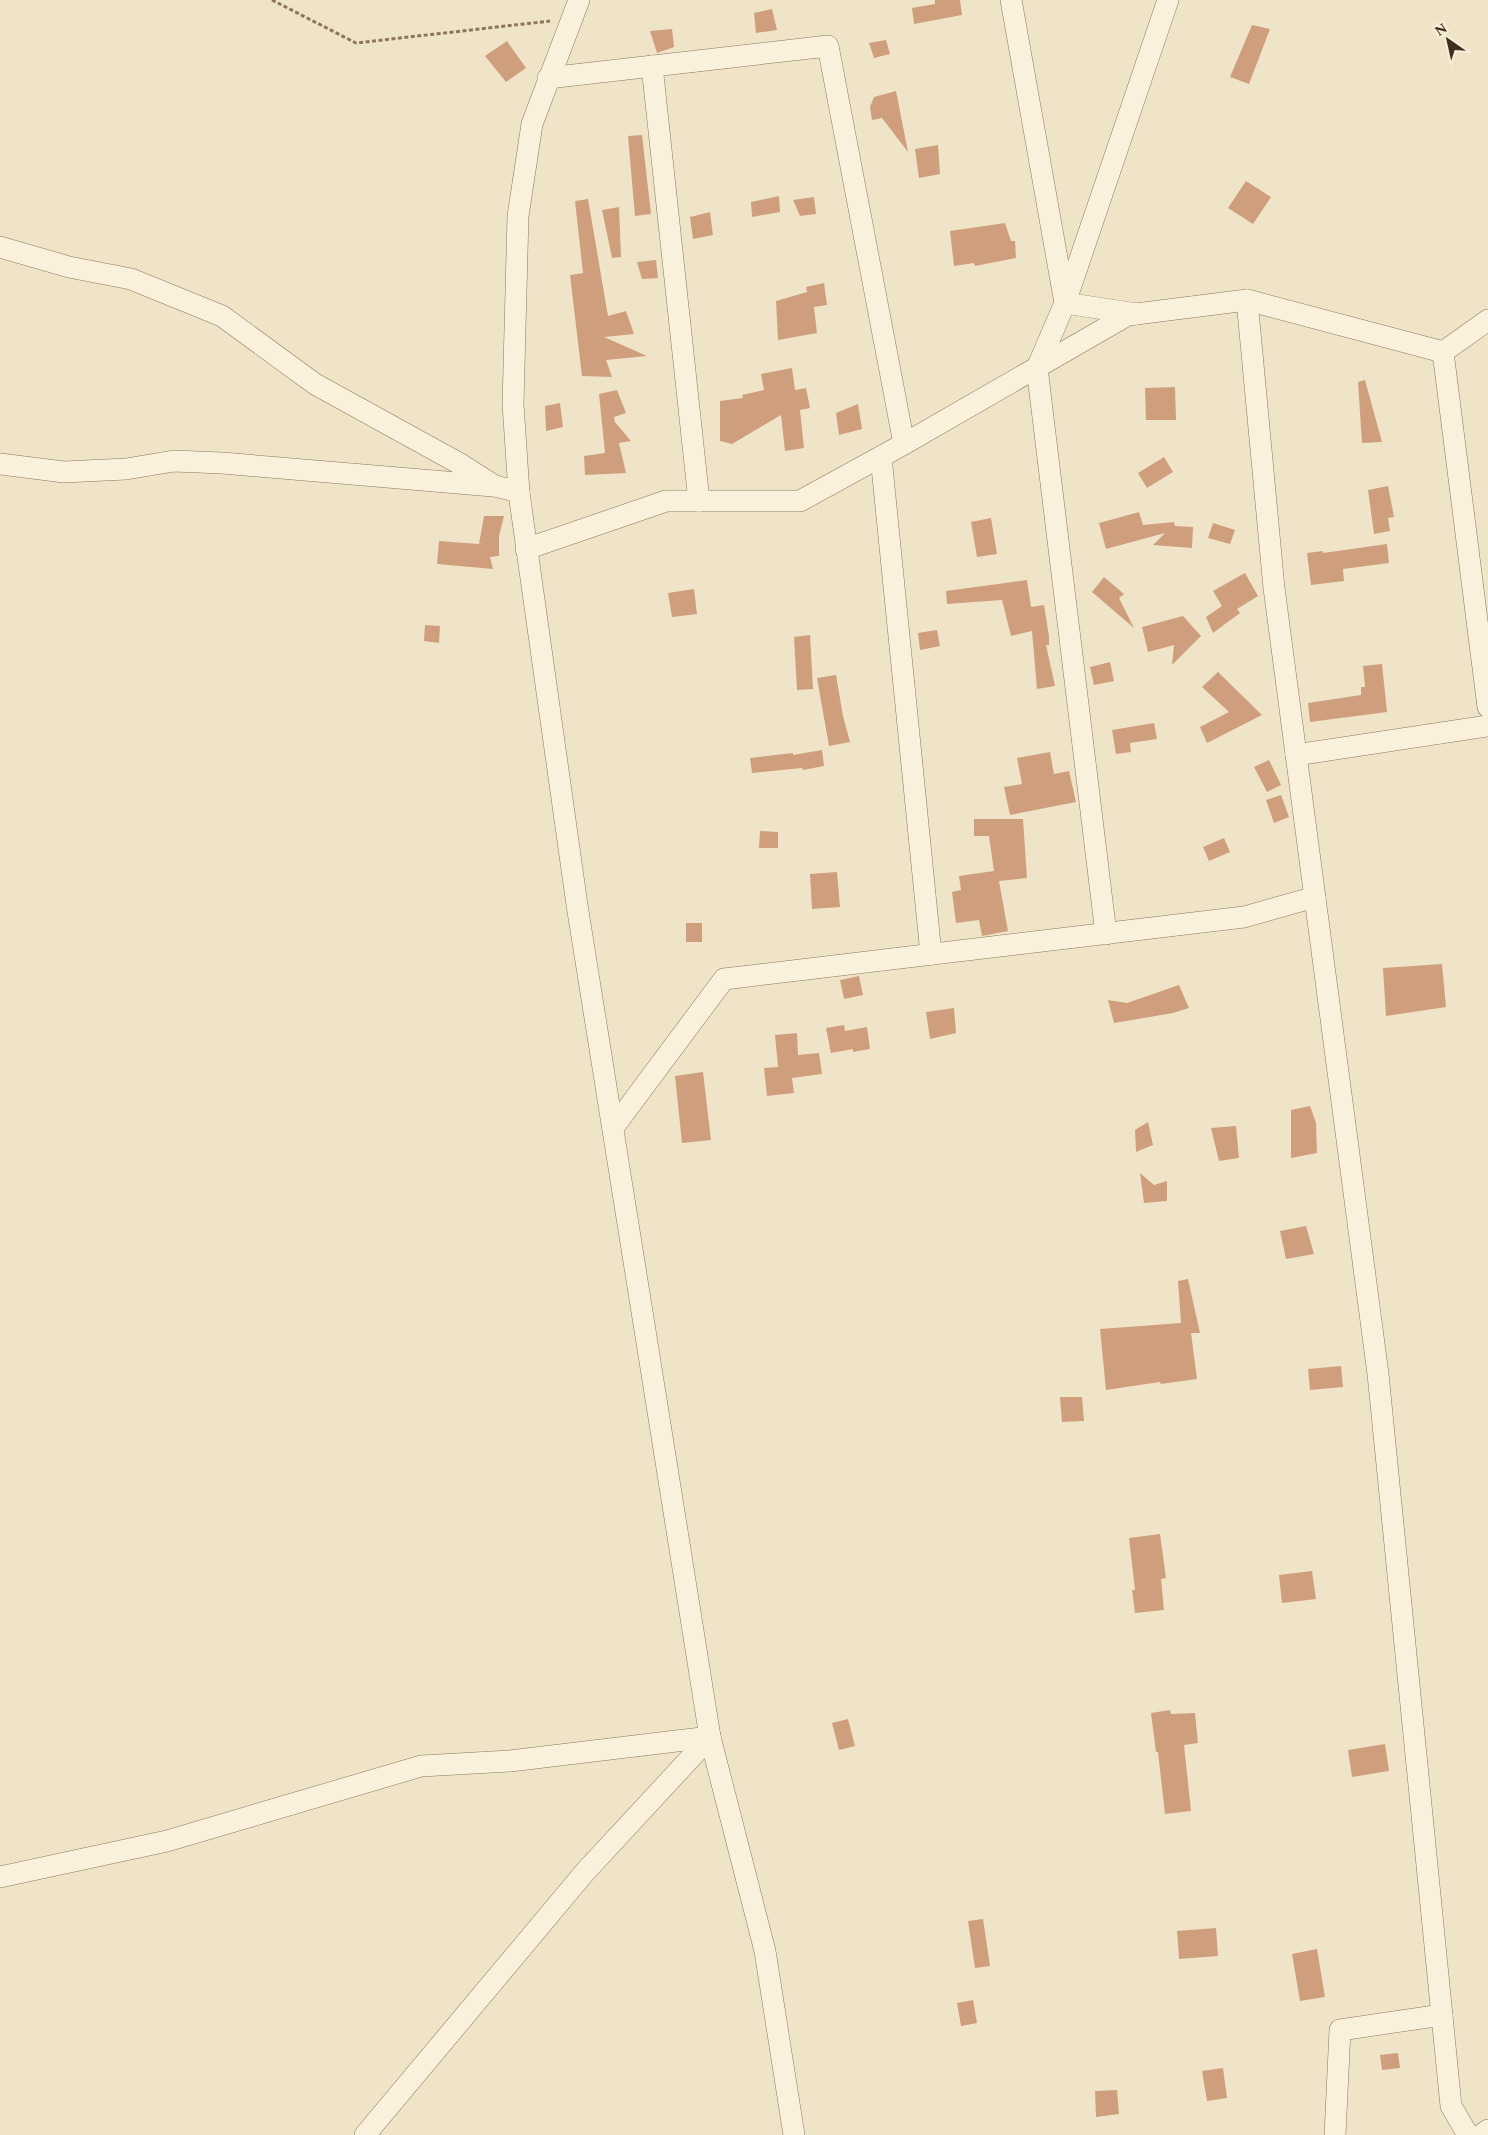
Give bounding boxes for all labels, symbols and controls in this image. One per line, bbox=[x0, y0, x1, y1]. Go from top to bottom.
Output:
north arrow bbox=[1423, 15, 1473, 65]
text: N bbox=[1430, 18, 1452, 42]

